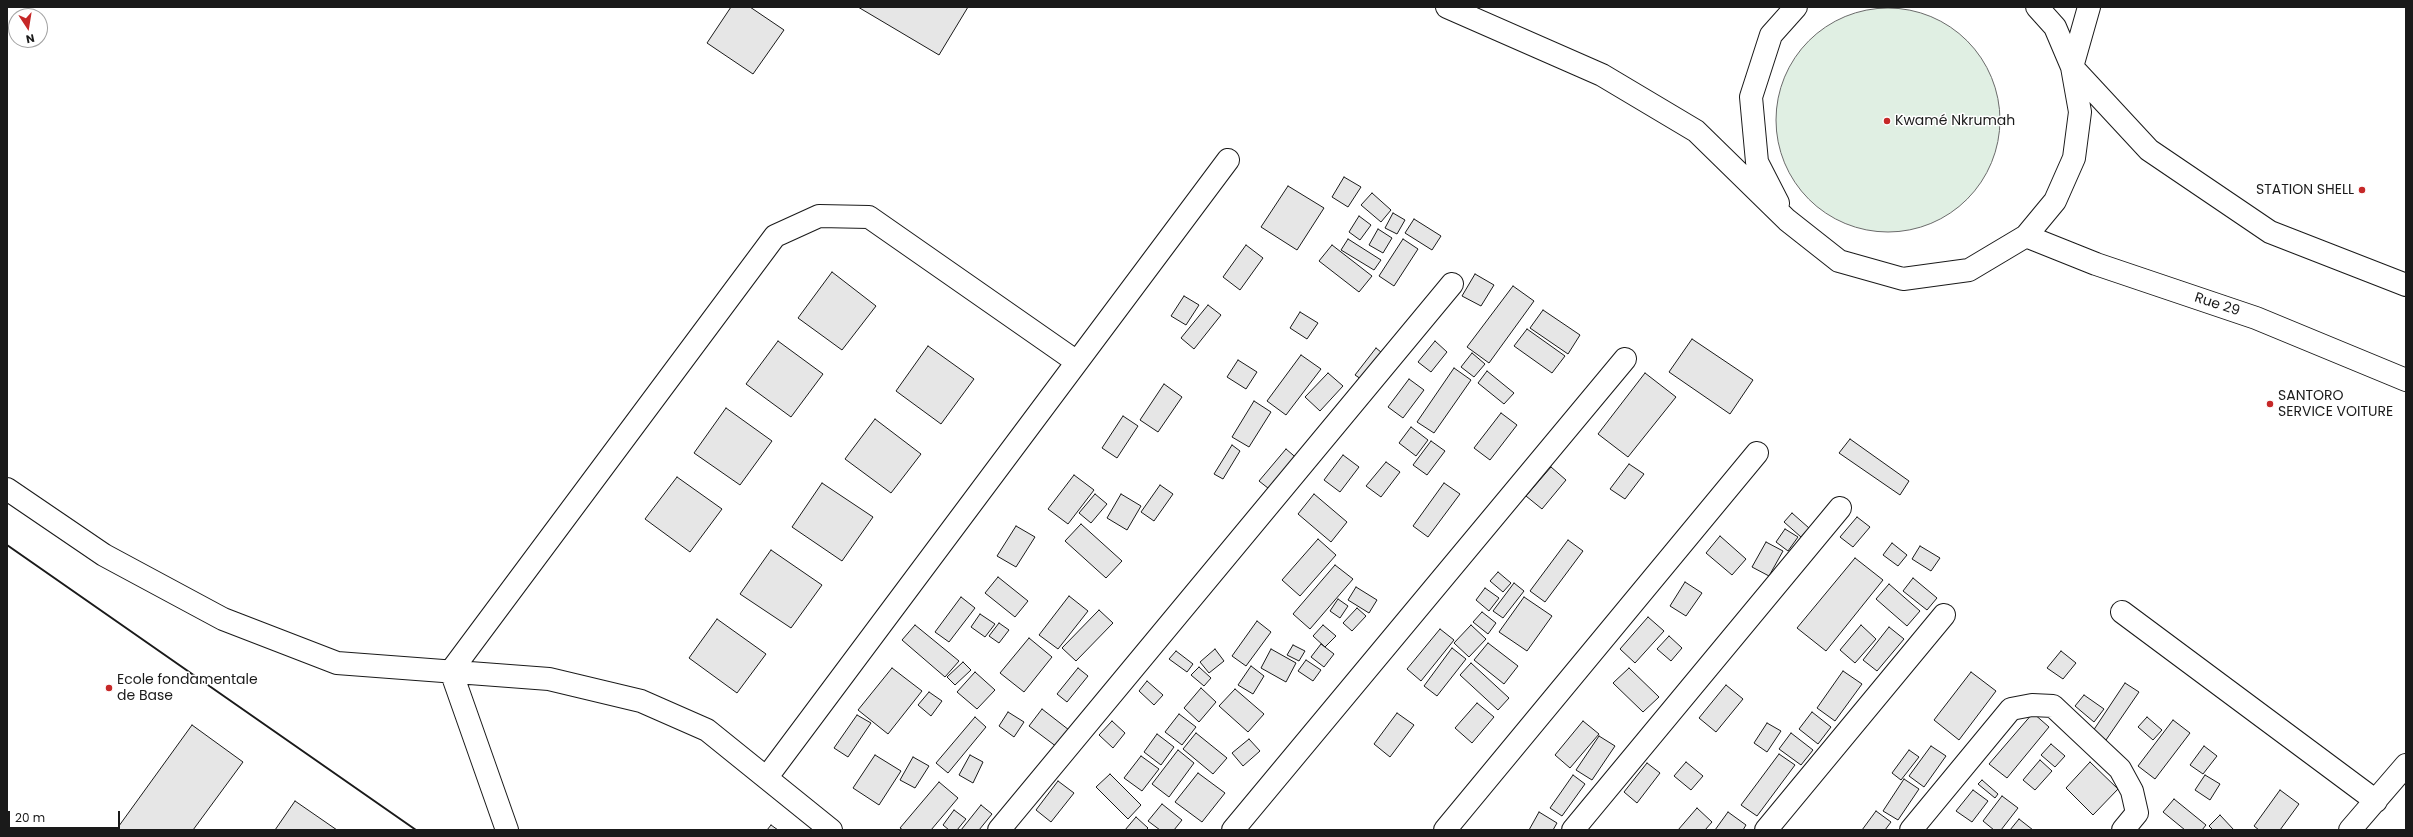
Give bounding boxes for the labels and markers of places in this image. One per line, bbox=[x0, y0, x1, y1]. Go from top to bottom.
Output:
place label: Kwamé Nkrumah bbox=[1895, 113, 2015, 129]
marker: Kwamé Nkrumah bbox=[1882, 116, 1892, 126]
place label: STATION SHELL bbox=[2256, 182, 2354, 198]
marker: STATION SHELL bbox=[2357, 185, 2367, 195]
place label: SANTORO SERVICE VOITURE bbox=[2278, 388, 2393, 420]
marker: SANTORO SERVICE VOITURE bbox=[2265, 399, 2275, 409]
place label: Ecole fondamentale de Base bbox=[117, 672, 258, 704]
marker: Ecole fondamentale de Base bbox=[104, 683, 114, 693]

